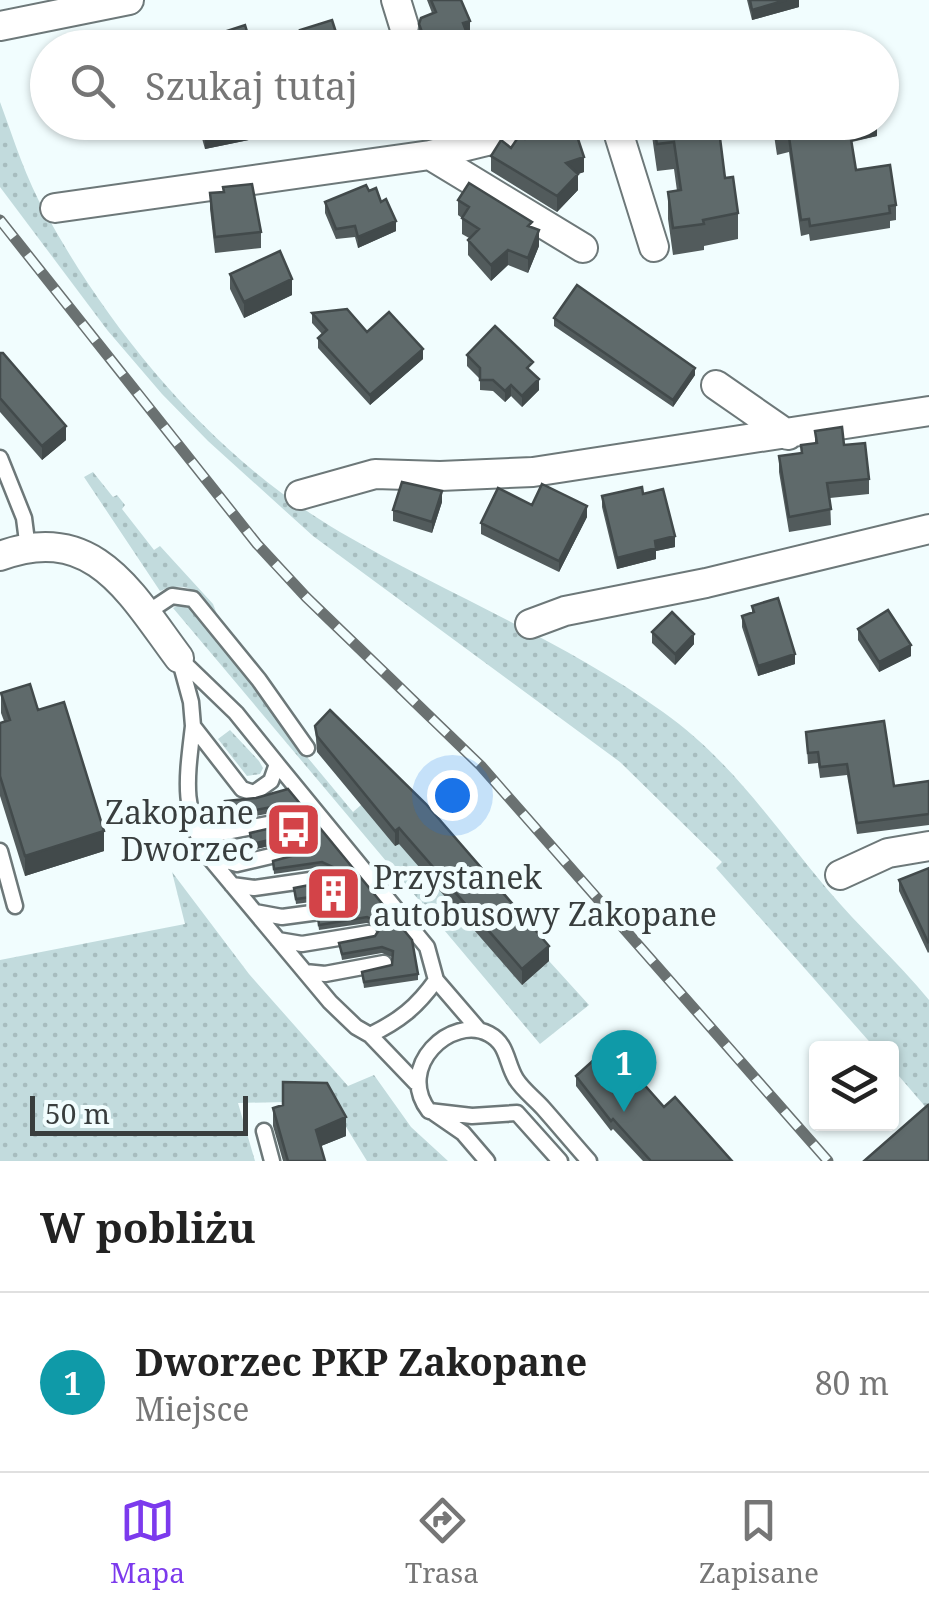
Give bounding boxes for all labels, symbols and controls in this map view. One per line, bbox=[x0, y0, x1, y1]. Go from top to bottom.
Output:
search box bbox=[30, 30, 899, 140]
icon: search bbox=[65, 58, 120, 113]
text: Szukaj tutaj bbox=[145, 59, 358, 111]
your location bbox=[427, 770, 478, 821]
place label: Zakopane Dworzec bbox=[105, 790, 254, 870]
bus stop icon: Zakopane Dworzec bbox=[263, 799, 323, 859]
place label: Przystanek autobusowy Zakopane bbox=[373, 855, 717, 935]
building icon: Przystanek autobusowy Zakopane bbox=[304, 864, 364, 924]
pin: 1 bbox=[592, 1030, 656, 1112]
map controls bbox=[809, 1041, 899, 1131]
button: layers bbox=[809, 1041, 899, 1131]
scale bar bbox=[30, 1091, 248, 1136]
text: 50 m bbox=[45, 1094, 110, 1132]
text: W pobliżu bbox=[40, 1198, 256, 1255]
text: Dworzec PKP Zakopane bbox=[135, 1335, 587, 1387]
text: 1 bbox=[63, 1361, 82, 1404]
text: 80 m bbox=[815, 1361, 889, 1404]
text: Miejsce bbox=[135, 1387, 249, 1430]
tab: Mapa bbox=[110, 1493, 185, 1591]
tab: Trasa bbox=[405, 1493, 479, 1591]
tab: Zapisane bbox=[699, 1493, 819, 1591]

